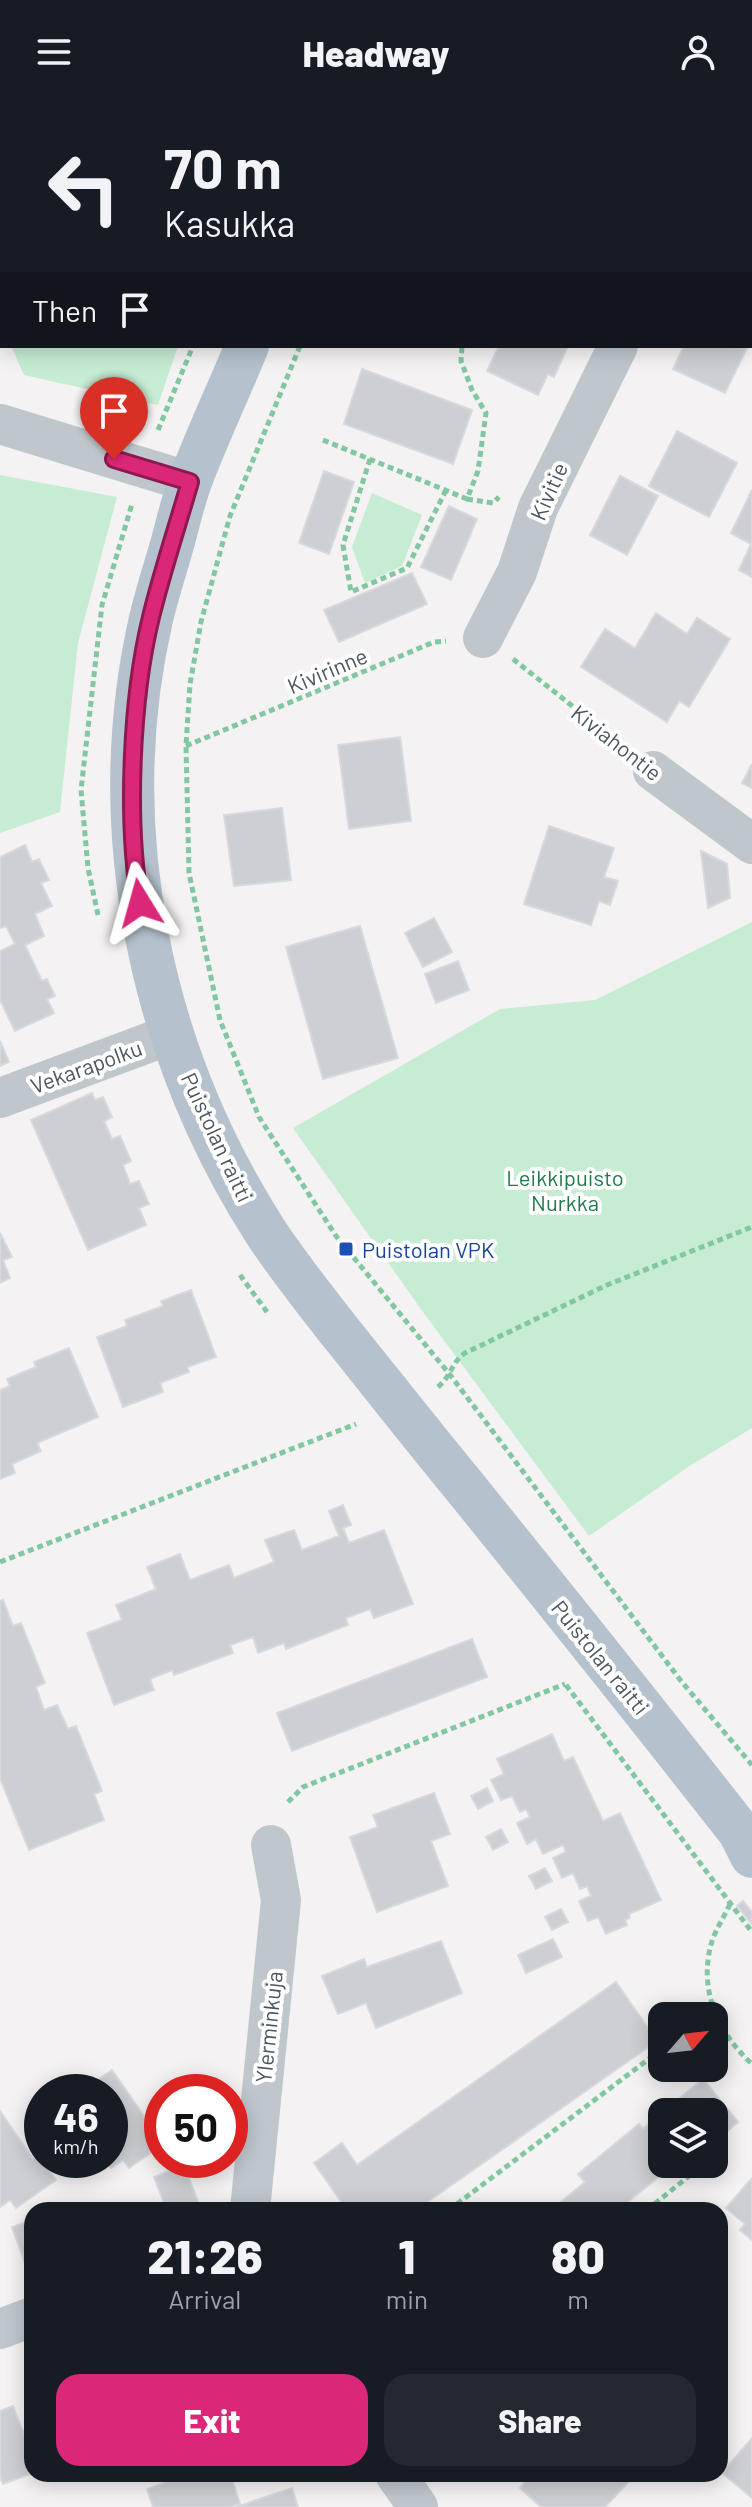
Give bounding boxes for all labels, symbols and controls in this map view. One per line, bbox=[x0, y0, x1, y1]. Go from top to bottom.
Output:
icon: menu bbox=[32, 30, 76, 74]
icon: person bbox=[676, 30, 720, 74]
text: Headway bbox=[303, 31, 449, 74]
text: 70 m bbox=[164, 133, 282, 200]
icon: left bbox=[32, 136, 136, 240]
text: Kasukka bbox=[164, 201, 295, 244]
icon: arrive bbox=[113, 288, 157, 332]
text: Then bbox=[32, 292, 97, 328]
pin bbox=[80, 377, 148, 459]
icon: arrive bbox=[92, 389, 136, 433]
street label: Kivitie bbox=[524, 458, 572, 524]
street label: Kivirinne bbox=[283, 642, 371, 698]
street label: Kiviahontie bbox=[567, 699, 667, 785]
position arrow bbox=[98, 861, 182, 945]
street label: Vekarapolku bbox=[27, 1034, 145, 1098]
street label: Puistolan raitti bbox=[177, 1068, 259, 1206]
park label: Leikkipuisto Nurkka bbox=[506, 1164, 624, 1215]
place label: Puistolan VPK bbox=[362, 1236, 494, 1262]
marker: Puistolan VPK bbox=[337, 1240, 355, 1258]
street label: Puistolan raitti bbox=[547, 1595, 655, 1719]
street label: Ylerminkuja bbox=[249, 1970, 287, 2084]
north arrow bbox=[648, 2002, 728, 2082]
map controls bbox=[648, 2002, 728, 2178]
speed limit sign: 50 bbox=[144, 2074, 248, 2178]
text: 46 bbox=[53, 2092, 99, 2140]
button: layers bbox=[648, 2098, 728, 2178]
text: km/h bbox=[53, 2134, 99, 2158]
text: 21:26 bbox=[147, 2226, 263, 2284]
text: 1 bbox=[398, 2226, 415, 2284]
text: 80 bbox=[551, 2226, 605, 2284]
text: Arrival bbox=[169, 2283, 241, 2314]
text: min bbox=[386, 2283, 428, 2314]
text: m bbox=[567, 2283, 589, 2314]
button: Exit bbox=[56, 2374, 368, 2466]
button: Share bbox=[384, 2374, 696, 2466]

